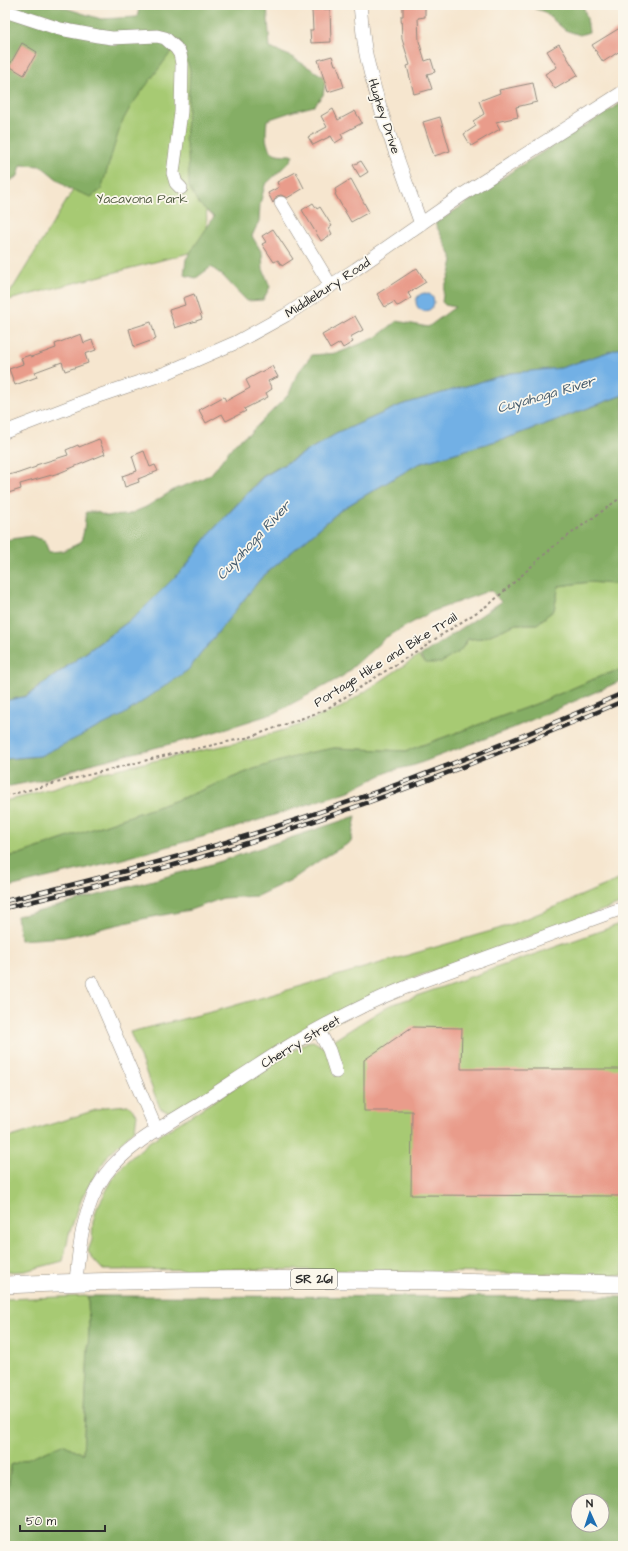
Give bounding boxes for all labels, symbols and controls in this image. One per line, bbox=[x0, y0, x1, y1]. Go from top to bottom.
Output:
street label: Hughey Drive bbox=[362, 76, 405, 157]
park label: Yacavona Park bbox=[97, 190, 187, 208]
street label: Middlebury Road bbox=[281, 253, 375, 323]
water label: Cuyahoga River bbox=[495, 371, 599, 419]
water label: Cuyahoga River bbox=[212, 496, 296, 585]
street label: Portage Hike and Bike Trail bbox=[310, 608, 461, 712]
street label: Cherry Street bbox=[258, 1011, 345, 1073]
road number: SR 261 bbox=[291, 1269, 337, 1289]
north arrow bbox=[570, 1493, 610, 1533]
text: N bbox=[586, 1496, 593, 1511]
scale bar bbox=[20, 1507, 105, 1533]
text: 50 m bbox=[26, 1513, 57, 1530]

